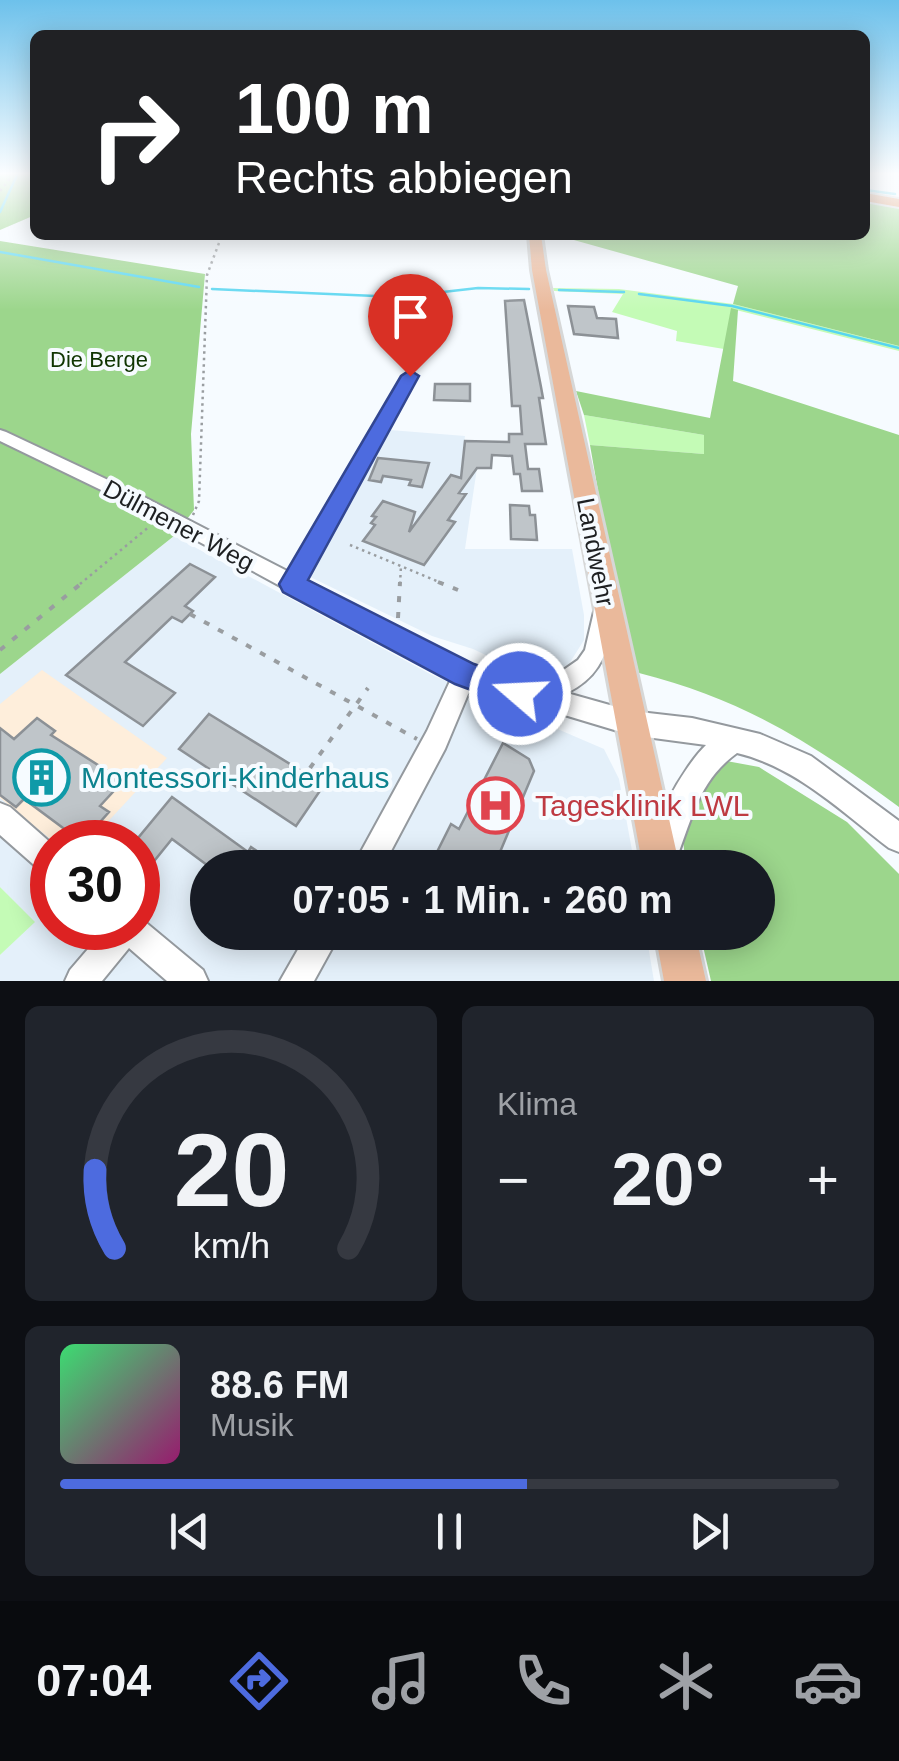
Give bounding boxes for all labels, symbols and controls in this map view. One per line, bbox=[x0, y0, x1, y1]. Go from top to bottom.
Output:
icon: right bbox=[70, 70, 200, 200]
text: 100 m bbox=[235, 70, 433, 148]
text: Rechts abbiegen bbox=[235, 152, 573, 203]
pin bbox=[368, 274, 453, 377]
icon: arrive bbox=[383, 289, 438, 344]
park label: Die Berge bbox=[50, 347, 148, 372]
street label: Dülmener Weg bbox=[99, 474, 259, 576]
street label: Landwehr bbox=[572, 495, 620, 609]
position arrow bbox=[468, 642, 572, 746]
building icon: Montessori-Kinderhaus bbox=[12, 748, 72, 808]
place label: Montessori-Kinderhaus bbox=[81, 761, 389, 794]
hospital icon: Tagesklinik LWL bbox=[466, 776, 526, 836]
place label: Tagesklinik LWL bbox=[535, 789, 750, 822]
speed limit sign: 30 bbox=[30, 820, 160, 950]
text: 07:05 · 1 Min. · 260 m bbox=[292, 879, 673, 921]
text: Klima bbox=[497, 1086, 577, 1122]
text: 20 bbox=[173, 1112, 289, 1228]
text: 20° bbox=[611, 1137, 725, 1221]
text: − bbox=[497, 1149, 529, 1211]
text: + bbox=[807, 1149, 839, 1211]
text: km/h bbox=[192, 1226, 270, 1266]
text: 88.6 FM bbox=[210, 1364, 349, 1406]
text: Musik bbox=[210, 1407, 294, 1443]
icon: previous bbox=[162, 1504, 217, 1559]
icon: pause bbox=[422, 1504, 477, 1559]
icon: next bbox=[682, 1504, 737, 1559]
icon: directions bbox=[224, 1646, 294, 1716]
icon: music bbox=[366, 1646, 436, 1716]
icon: phone bbox=[508, 1646, 578, 1716]
icon: climate bbox=[651, 1646, 721, 1716]
icon: car bbox=[793, 1646, 863, 1716]
text: 07:04 bbox=[36, 1655, 151, 1706]

